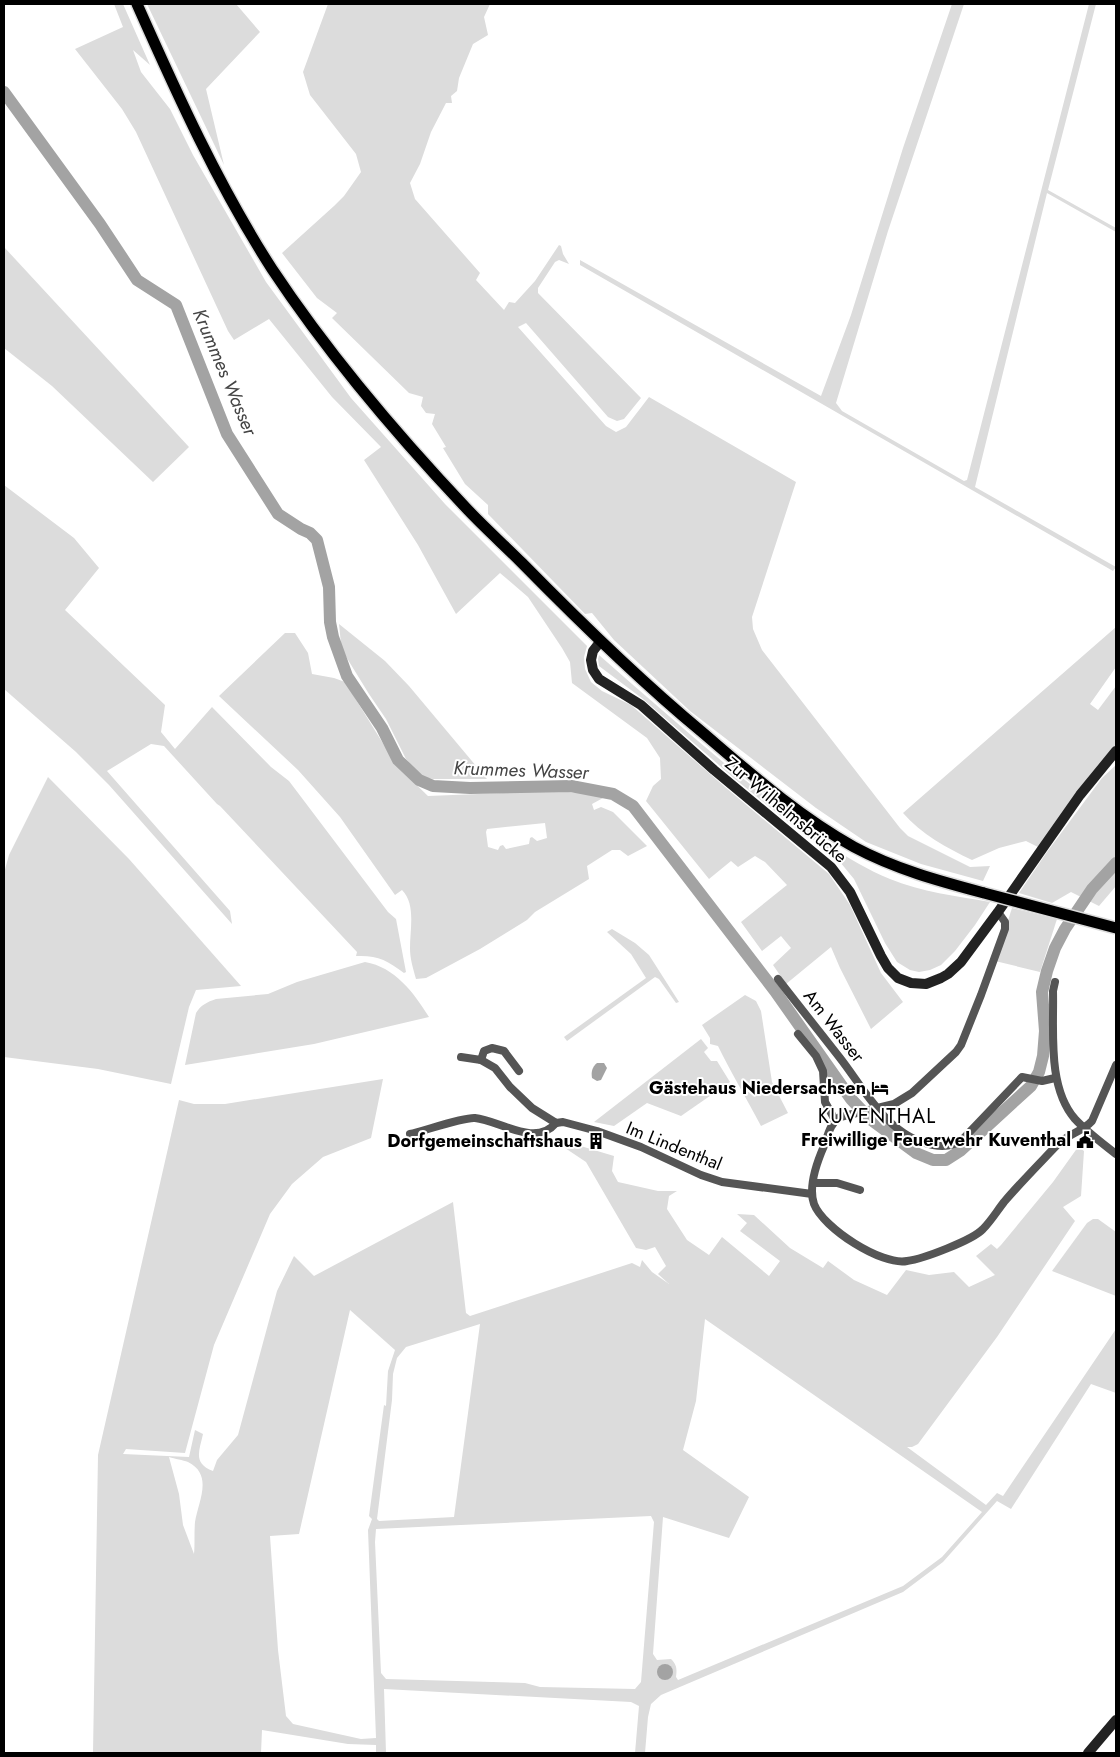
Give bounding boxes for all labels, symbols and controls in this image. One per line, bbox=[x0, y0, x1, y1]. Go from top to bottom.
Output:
water label: Krummes Wasser bbox=[186, 304, 265, 441]
street label: Zur Wilhelmsbrücke bbox=[719, 751, 853, 869]
water label: Krummes Wasser bbox=[453, 754, 591, 786]
street label: Am Wasser bbox=[797, 984, 871, 1069]
place label: Gästehaus Niedersachsen bbox=[649, 1075, 866, 1101]
hotel icon: Gästehaus Niedersachsen bbox=[870, 1078, 890, 1098]
district label: KUVENTHAL bbox=[818, 1102, 936, 1131]
street label: Im Lindenthal bbox=[622, 1115, 726, 1177]
place label: Freiwillige Feuerwehr Kuventhal bbox=[801, 1127, 1071, 1153]
place label: Dorfgemeinschaftshaus bbox=[387, 1128, 582, 1154]
public building icon: Freiwillige Feuerwehr Kuventhal bbox=[1075, 1130, 1095, 1150]
building icon: Dorfgemeinschaftshaus bbox=[586, 1131, 606, 1151]

